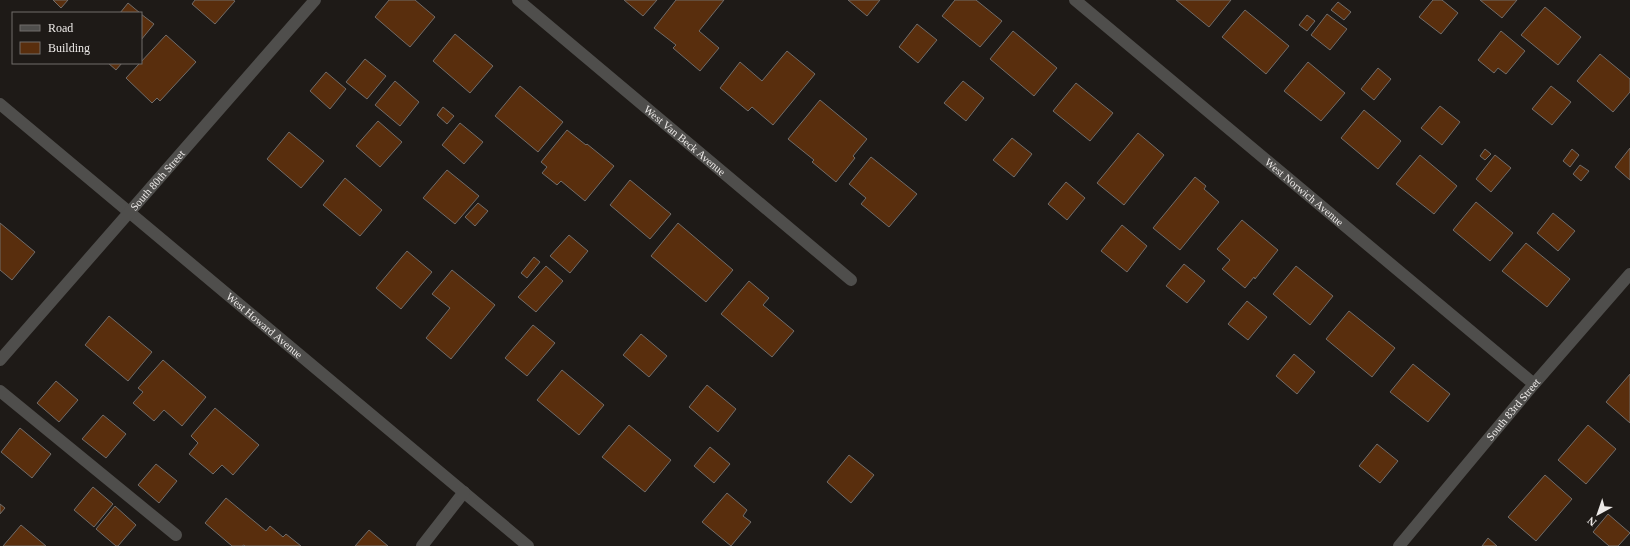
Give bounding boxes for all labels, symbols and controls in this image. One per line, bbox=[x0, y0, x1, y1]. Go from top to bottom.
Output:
legend bbox=[12, 12, 142, 64]
text: Road bbox=[48, 21, 73, 35]
text: Building bbox=[48, 41, 90, 55]
street label: West Van Beck Avenue bbox=[642, 103, 728, 178]
street label: South 80th Street bbox=[128, 147, 187, 213]
street label: West Norwich Avenue bbox=[1263, 156, 1346, 228]
street label: West Howard Avenue bbox=[224, 290, 305, 361]
street label: South 83rd Street bbox=[1484, 376, 1542, 443]
north arrow bbox=[1578, 494, 1618, 534]
text: N bbox=[1585, 514, 1598, 529]

